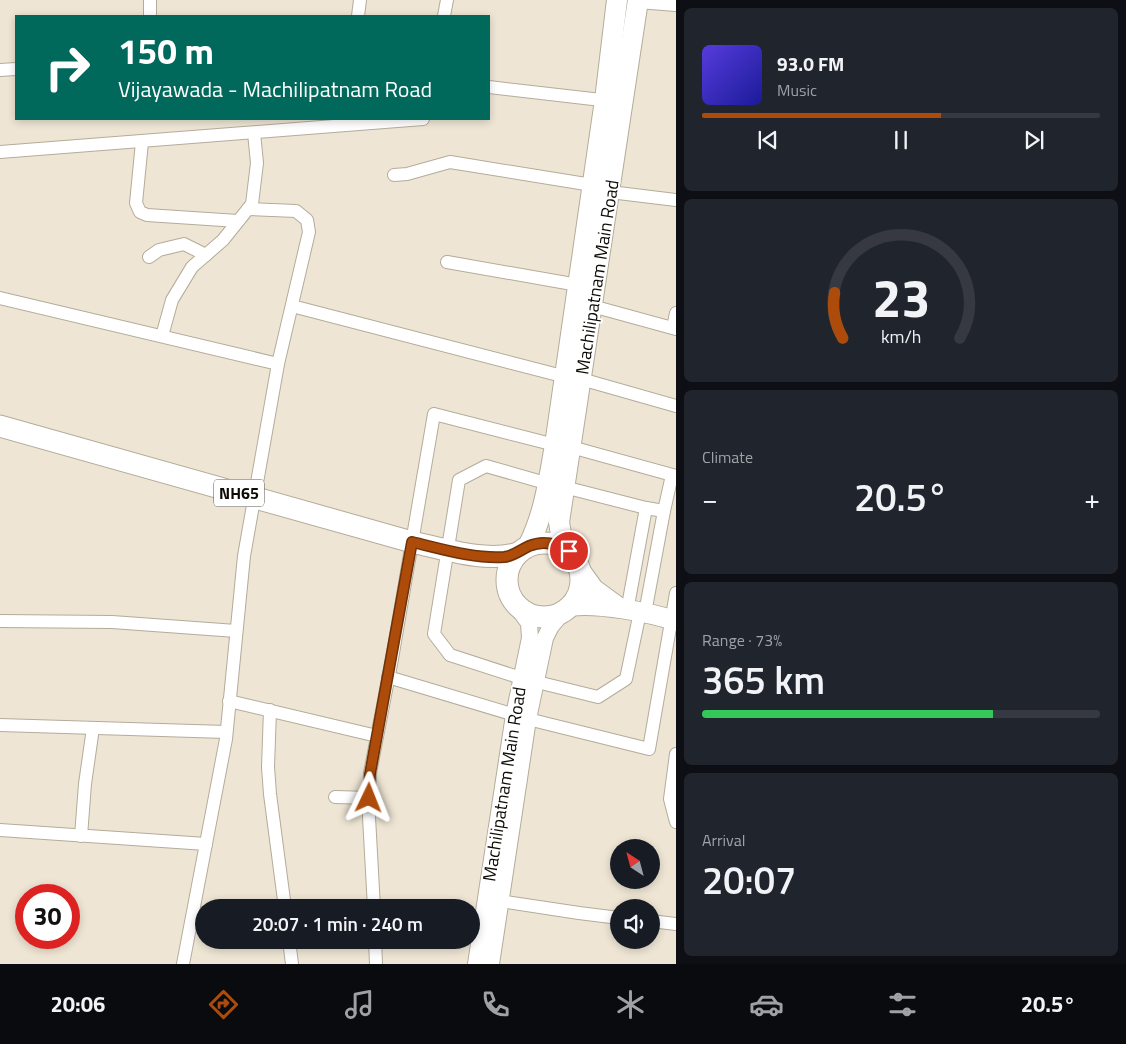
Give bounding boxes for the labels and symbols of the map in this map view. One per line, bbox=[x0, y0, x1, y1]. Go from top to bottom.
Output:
street label: Machilipatnam Main Road bbox=[568, 178, 626, 376]
road number: NH65 bbox=[214, 479, 264, 506]
pin bbox=[548, 530, 590, 572]
street label: Machilipatnam Main Road bbox=[475, 685, 533, 883]
position arrow bbox=[342, 771, 394, 823]
north arrow bbox=[610, 839, 660, 889]
speed limit sign: 30 bbox=[15, 884, 80, 949]

